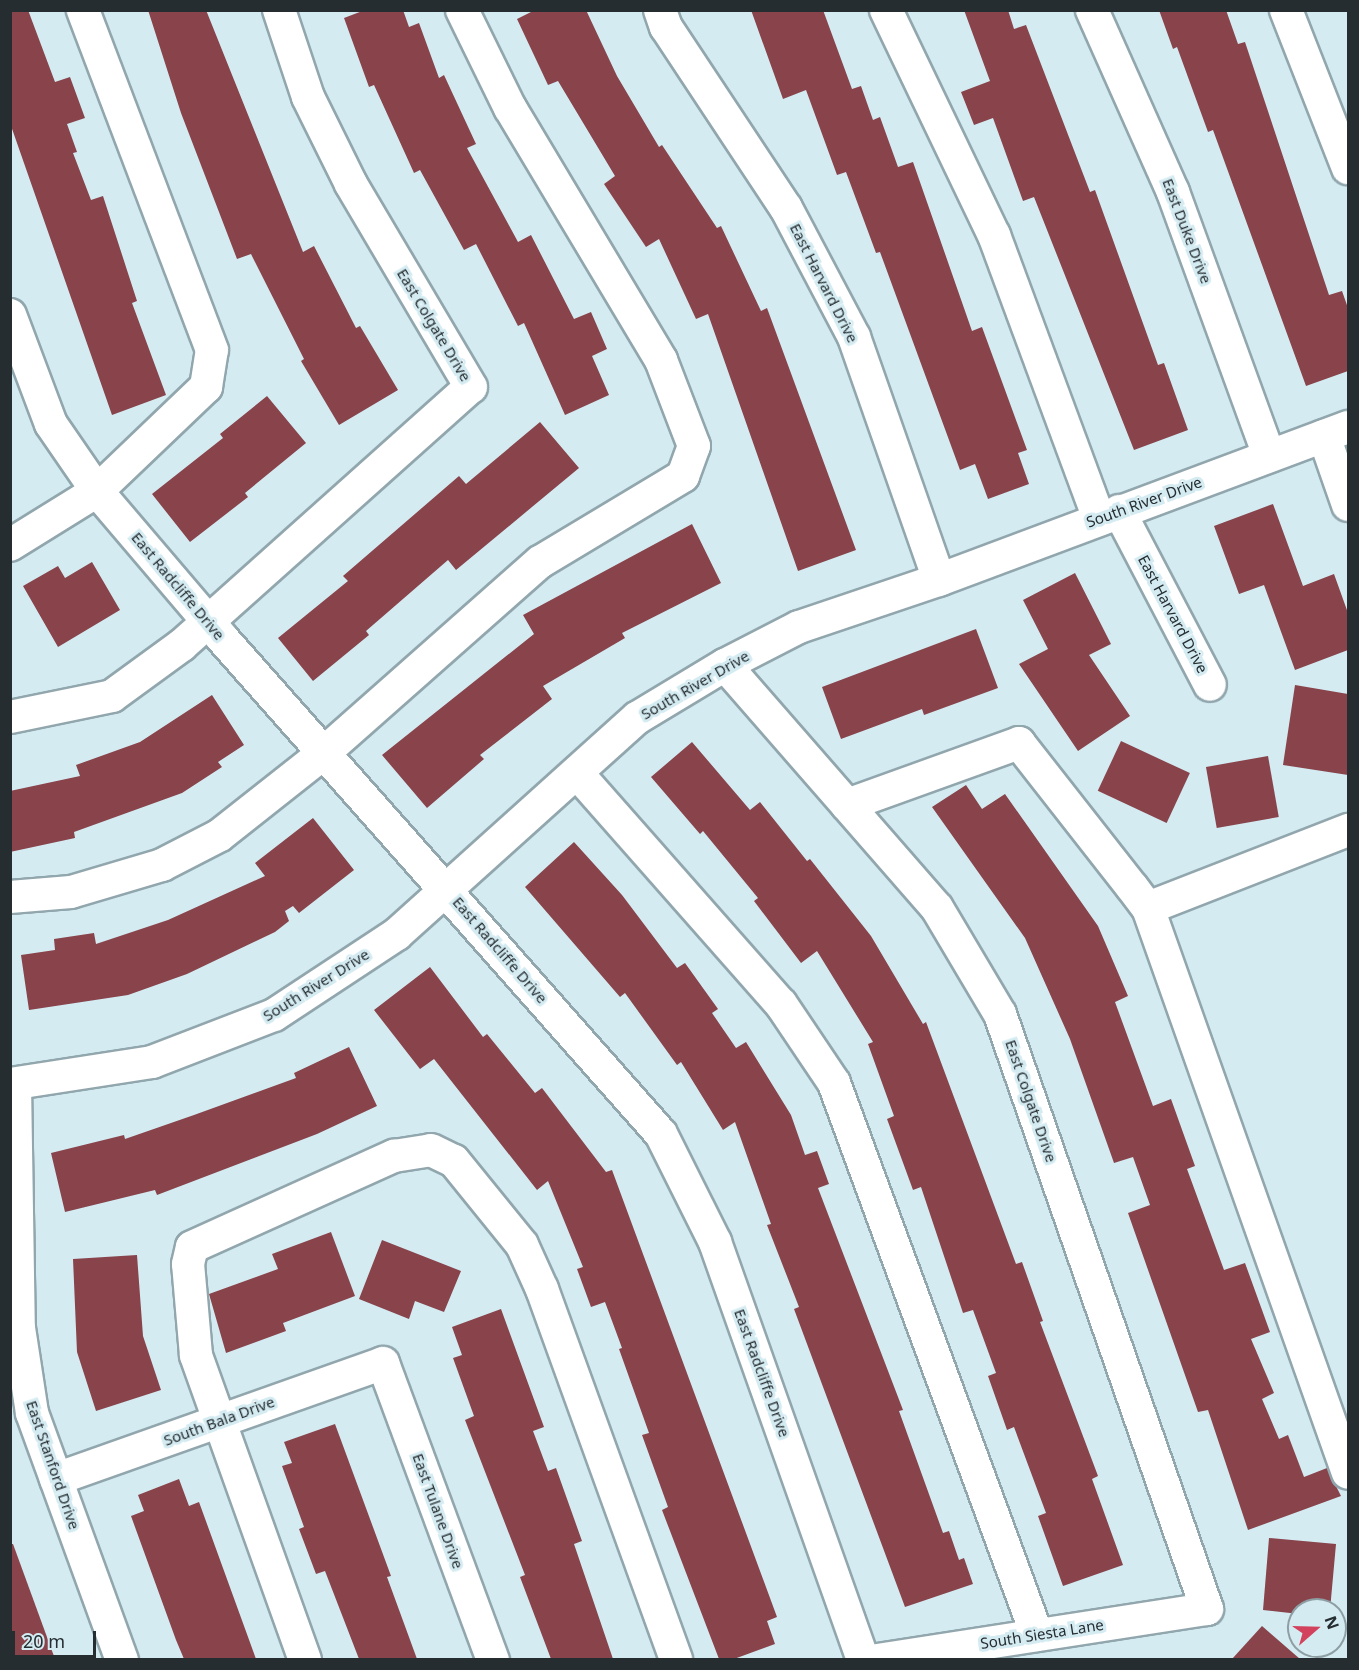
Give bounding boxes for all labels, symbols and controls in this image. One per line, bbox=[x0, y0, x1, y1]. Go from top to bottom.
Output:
street label: East Duke Drive bbox=[1159, 176, 1215, 286]
street label: East Harvard Drive bbox=[786, 220, 862, 346]
street label: East Colgate Drive bbox=[393, 265, 475, 385]
street label: South River Drive bbox=[1084, 473, 1204, 531]
street label: East Radcliffe Drive bbox=[128, 529, 228, 643]
street label: East Harvard Drive bbox=[1134, 552, 1212, 676]
street label: South River Drive bbox=[638, 647, 752, 723]
street label: East Radcliffe Drive bbox=[449, 893, 551, 1007]
street label: South River Drive bbox=[260, 945, 372, 1025]
street label: East Colgate Drive bbox=[1002, 1037, 1060, 1165]
street label: East Radcliffe Drive bbox=[730, 1307, 794, 1439]
street label: South Bala Drive bbox=[161, 1393, 277, 1449]
street label: East Stanford Drive bbox=[23, 1398, 83, 1532]
street label: East Tulane Drive bbox=[409, 1451, 467, 1571]
north arrow bbox=[1287, 1598, 1347, 1658]
text: N bbox=[1319, 1613, 1345, 1632]
street label: South Siesta Lane bbox=[979, 1615, 1105, 1653]
scale bar bbox=[15, 1619, 99, 1657]
text: 20 m bbox=[23, 1629, 65, 1653]

